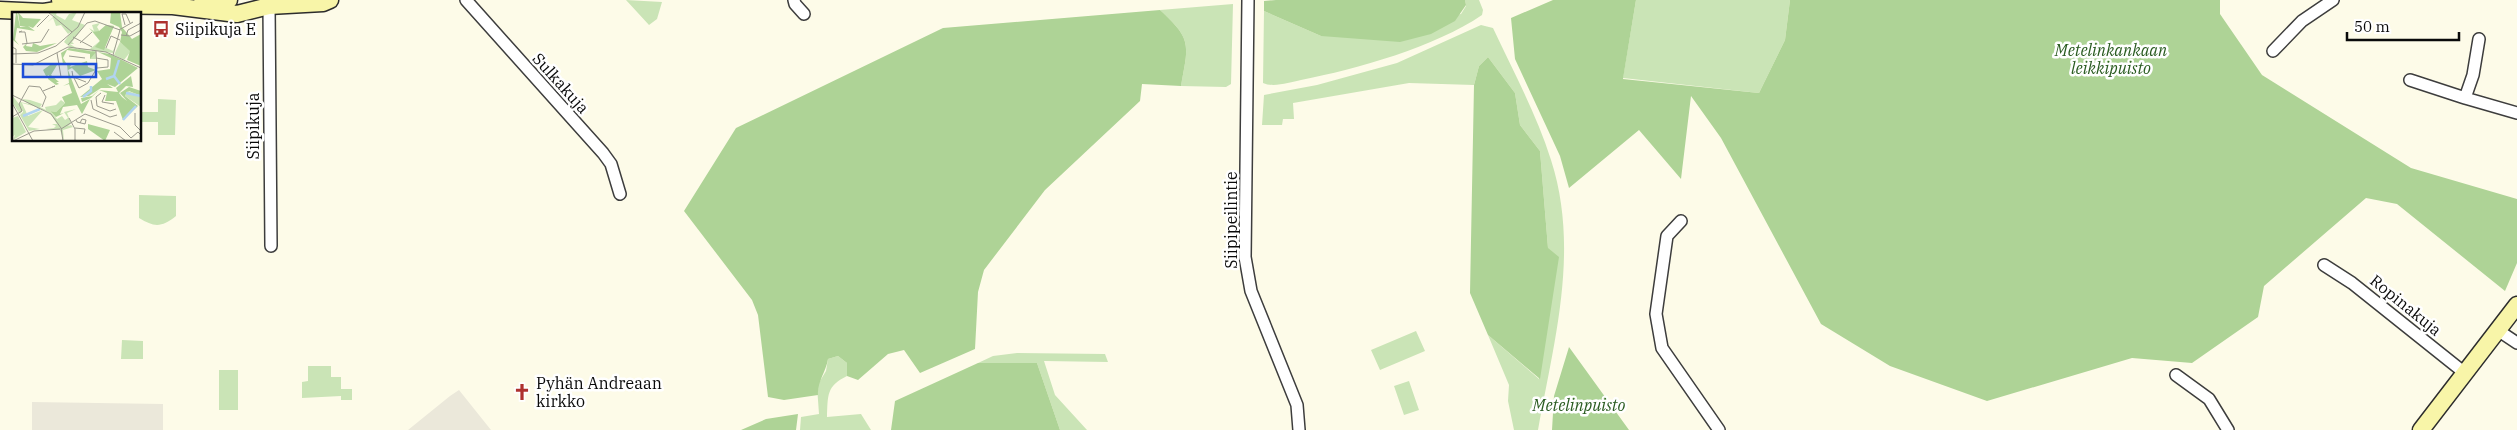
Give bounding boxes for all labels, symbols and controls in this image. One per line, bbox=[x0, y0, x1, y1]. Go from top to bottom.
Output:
scale bar bbox=[2347, 10, 2460, 42]
inset map bbox=[12, 12, 141, 141]
text: 50 m bbox=[2354, 17, 2390, 36]
bus stop icon: Siipikuja E bbox=[151, 19, 171, 39]
place label: Siipikuja E bbox=[175, 19, 256, 39]
park label: Metelinkankaan leikkipuisto bbox=[2054, 40, 2167, 78]
street label: Sulkakuja bbox=[529, 48, 594, 118]
street label: Siipikuja bbox=[243, 92, 263, 160]
street label: Siipipeilintie bbox=[1221, 171, 1241, 269]
street label: Ropinakuja bbox=[2366, 270, 2446, 340]
place label: Pyhän Andreaan kirkko bbox=[536, 373, 662, 411]
church icon: Pyhän Andreaan kirkko bbox=[512, 382, 532, 402]
park label: Metelinpuisto bbox=[1532, 395, 1625, 415]

